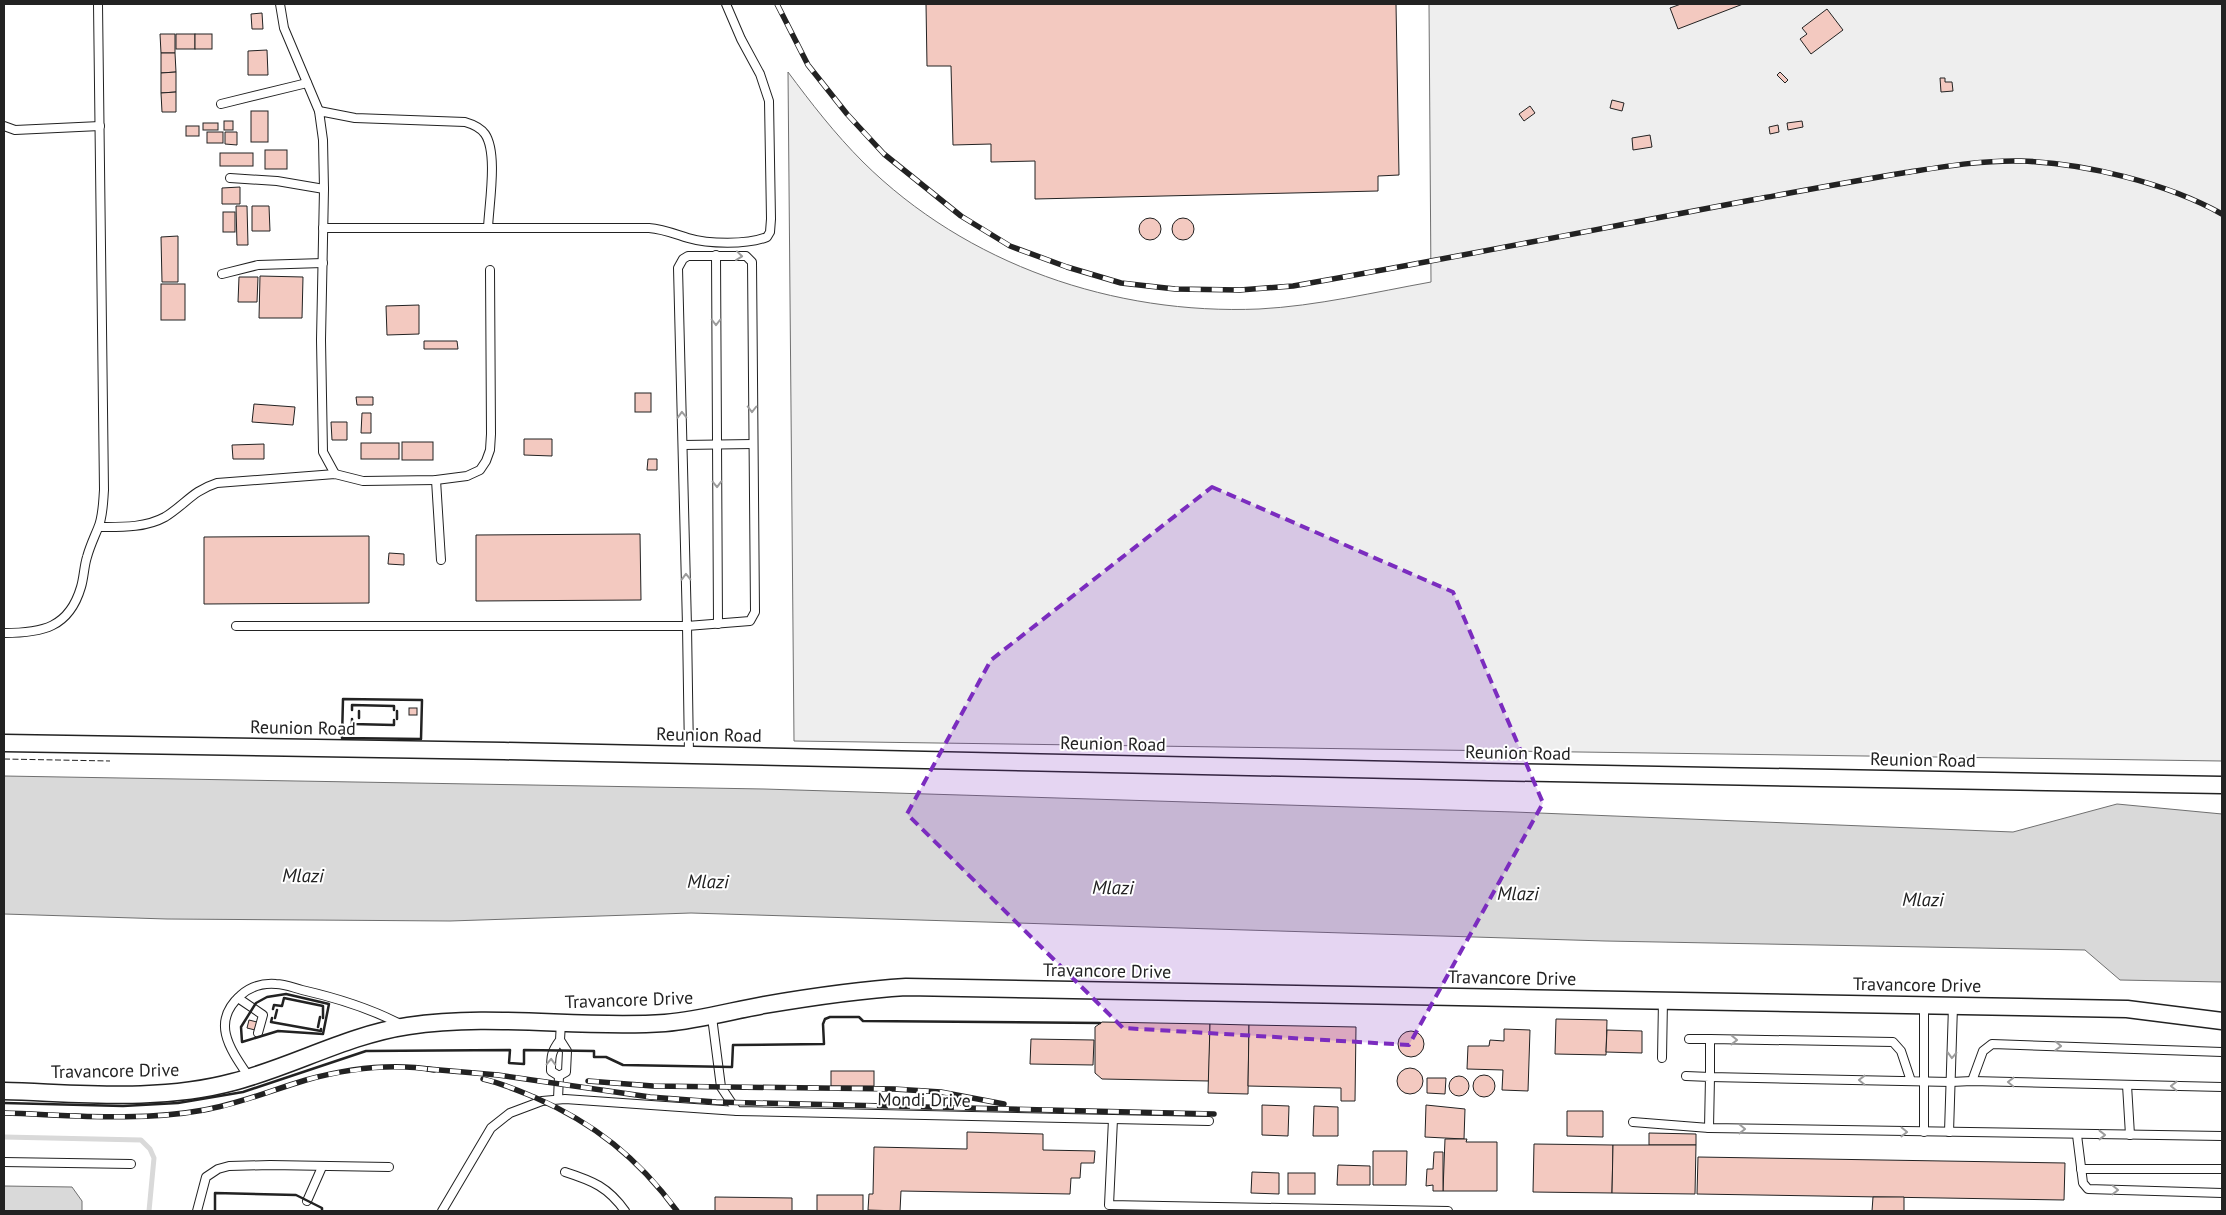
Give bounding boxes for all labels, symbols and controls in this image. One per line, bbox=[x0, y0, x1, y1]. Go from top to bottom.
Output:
one-way arrow bbox=[736, 250, 744, 261]
one-way arrow bbox=[711, 318, 721, 326]
one-way arrow bbox=[747, 406, 757, 414]
one-way arrow bbox=[677, 411, 687, 418]
one-way arrow bbox=[711, 480, 722, 488]
one-way arrow bbox=[681, 573, 691, 580]
street label: Reunion Road bbox=[250, 715, 356, 740]
street label: Reunion Road bbox=[656, 722, 762, 747]
street label: Reunion Road bbox=[1060, 731, 1166, 756]
street label: Reunion Road bbox=[1465, 740, 1571, 765]
street label: Reunion Road bbox=[1870, 747, 1976, 772]
water label: Mlazi bbox=[282, 863, 325, 887]
water label: Mlazi bbox=[687, 869, 730, 893]
water label: Mlazi bbox=[1092, 875, 1135, 899]
water label: Mlazi bbox=[1497, 881, 1540, 905]
water label: Mlazi bbox=[1902, 887, 1945, 911]
street label: Travancore Drive bbox=[1043, 958, 1171, 983]
street label: Travancore Drive bbox=[1448, 965, 1576, 990]
street label: Travancore Drive bbox=[1853, 972, 1981, 997]
street label: Travancore Drive bbox=[564, 986, 694, 1013]
one-way arrow bbox=[1731, 1034, 1739, 1045]
one-way arrow bbox=[2054, 1041, 2062, 1052]
one-way arrow bbox=[1946, 1051, 1957, 1059]
street label: Travancore Drive bbox=[51, 1058, 179, 1083]
one-way arrow bbox=[546, 1058, 557, 1066]
one-way arrow bbox=[1858, 1075, 1866, 1085]
one-way arrow bbox=[2007, 1077, 2014, 1087]
one-way arrow bbox=[2169, 1081, 2177, 1091]
street label: Mondi Drive bbox=[877, 1087, 971, 1112]
one-way arrow bbox=[1738, 1123, 1746, 1134]
one-way arrow bbox=[1900, 1126, 1908, 1137]
one-way arrow bbox=[2098, 1130, 2106, 1140]
one-way arrow bbox=[2111, 1185, 2119, 1195]

